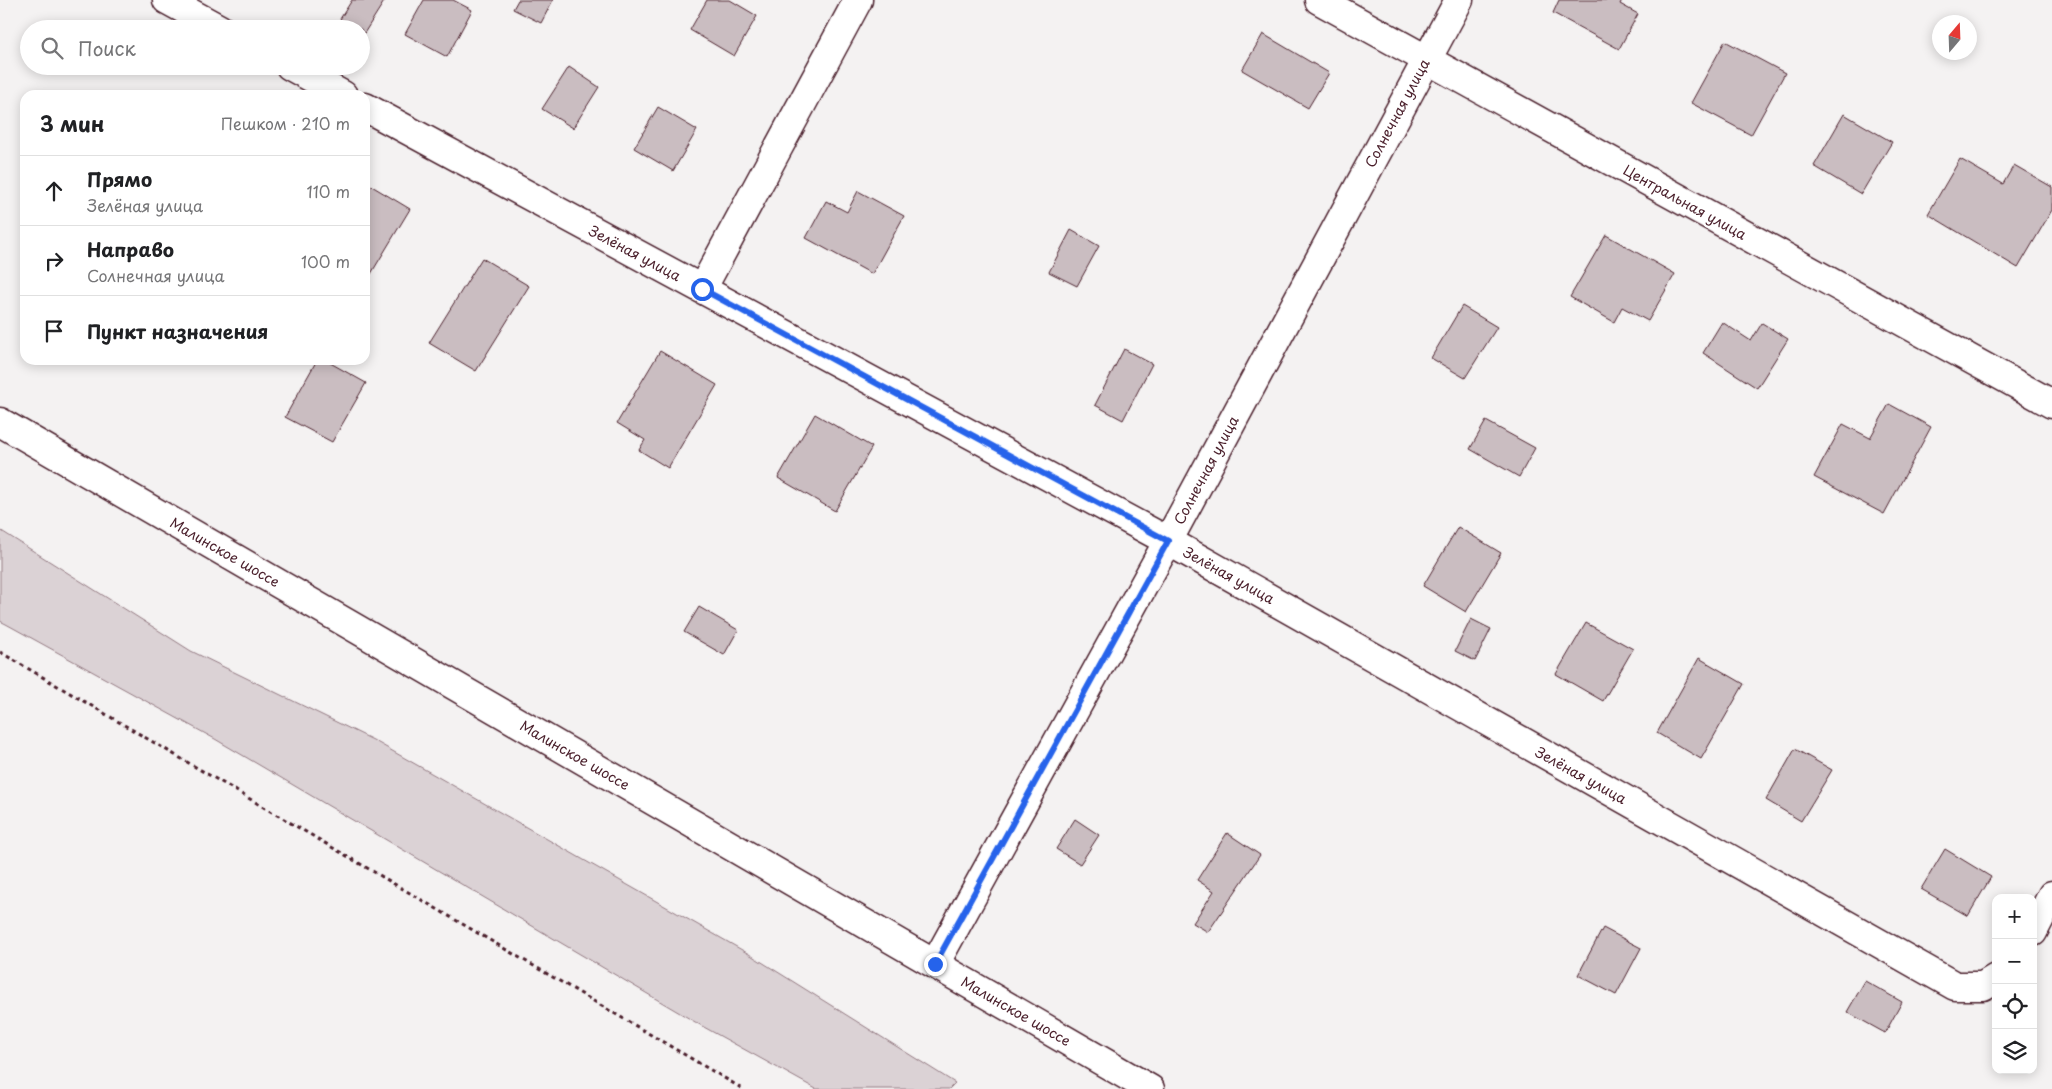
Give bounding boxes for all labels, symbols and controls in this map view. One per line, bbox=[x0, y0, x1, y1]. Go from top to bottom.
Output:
north arrow bbox=[1932, 15, 1977, 60]
search box bbox=[20, 20, 370, 75]
icon: search bbox=[38, 34, 66, 62]
text: Поиск bbox=[78, 34, 136, 62]
street label: Солнечная улица bbox=[1359, 55, 1435, 171]
text: 3 мин bbox=[40, 107, 104, 139]
text: Пешком · 210 m bbox=[221, 111, 350, 135]
street label: Центральная улица bbox=[1620, 159, 1751, 245]
text: Прямо bbox=[87, 165, 152, 193]
icon: ahead bbox=[40, 177, 68, 205]
text: 110 m bbox=[307, 179, 350, 203]
text: Зелёная улица bbox=[87, 193, 203, 217]
street label: Зелёная улица bbox=[585, 220, 685, 286]
text: Направо bbox=[87, 235, 174, 263]
icon: right bbox=[40, 247, 68, 275]
text: 100 m bbox=[301, 249, 350, 273]
text: Солнечная улица bbox=[87, 263, 225, 287]
route start bbox=[691, 278, 714, 301]
icon: arrive bbox=[40, 317, 68, 345]
text: Пункт назначения bbox=[87, 317, 268, 345]
street label: Солнечная улица bbox=[1168, 412, 1244, 528]
street label: Малинское шоссе bbox=[166, 512, 284, 592]
street label: Зелёная улица bbox=[1179, 541, 1279, 609]
street label: Малинское шоссе bbox=[516, 715, 634, 795]
street label: Зелёная улица bbox=[1531, 741, 1631, 809]
map controls bbox=[1992, 894, 2037, 1074]
button: + bbox=[1992, 894, 2037, 939]
button: − bbox=[1992, 939, 2037, 984]
route end bbox=[924, 953, 947, 976]
street label: Малинское шоссе bbox=[957, 971, 1075, 1051]
button: locate bbox=[1992, 984, 2037, 1029]
button: layers bbox=[1992, 1029, 2037, 1074]

